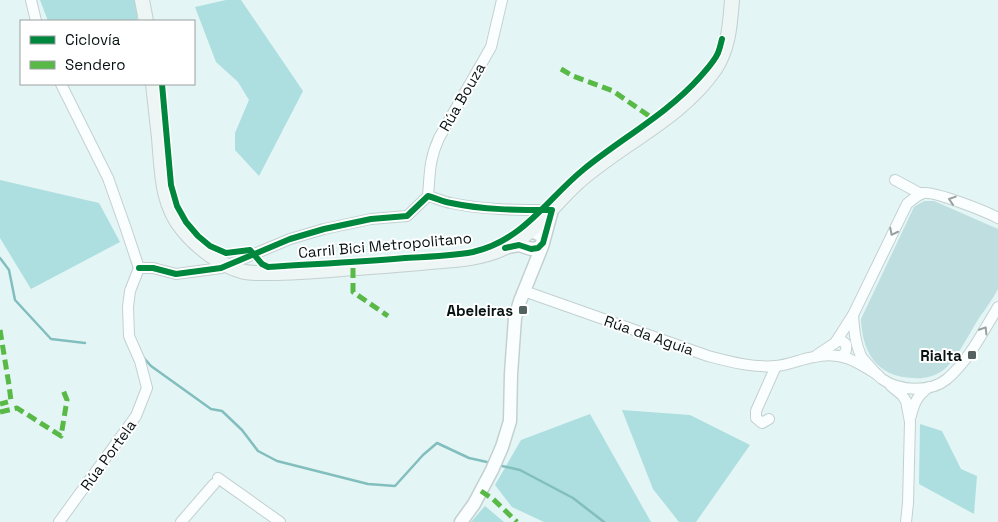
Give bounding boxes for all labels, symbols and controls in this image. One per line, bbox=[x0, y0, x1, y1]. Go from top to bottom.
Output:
legend bbox=[20, 20, 195, 85]
text: Ciclovía bbox=[65, 30, 121, 49]
text: Sendero bbox=[65, 55, 125, 74]
street label: Rúa Bouza bbox=[435, 59, 489, 135]
one-way arrow bbox=[949, 196, 957, 206]
one-way arrow bbox=[889, 227, 900, 236]
street label: Carril Bici Metropolitano bbox=[297, 228, 473, 262]
place label: Abeleiras bbox=[446, 301, 513, 320]
marker: Abeleiras bbox=[517, 304, 529, 316]
street label: Rúa da Aguia bbox=[602, 311, 697, 359]
one-way arrow bbox=[977, 327, 987, 336]
place label: Rialta bbox=[920, 346, 962, 365]
marker: Rialta bbox=[966, 349, 978, 361]
street label: Rúa Portela bbox=[76, 416, 140, 494]

